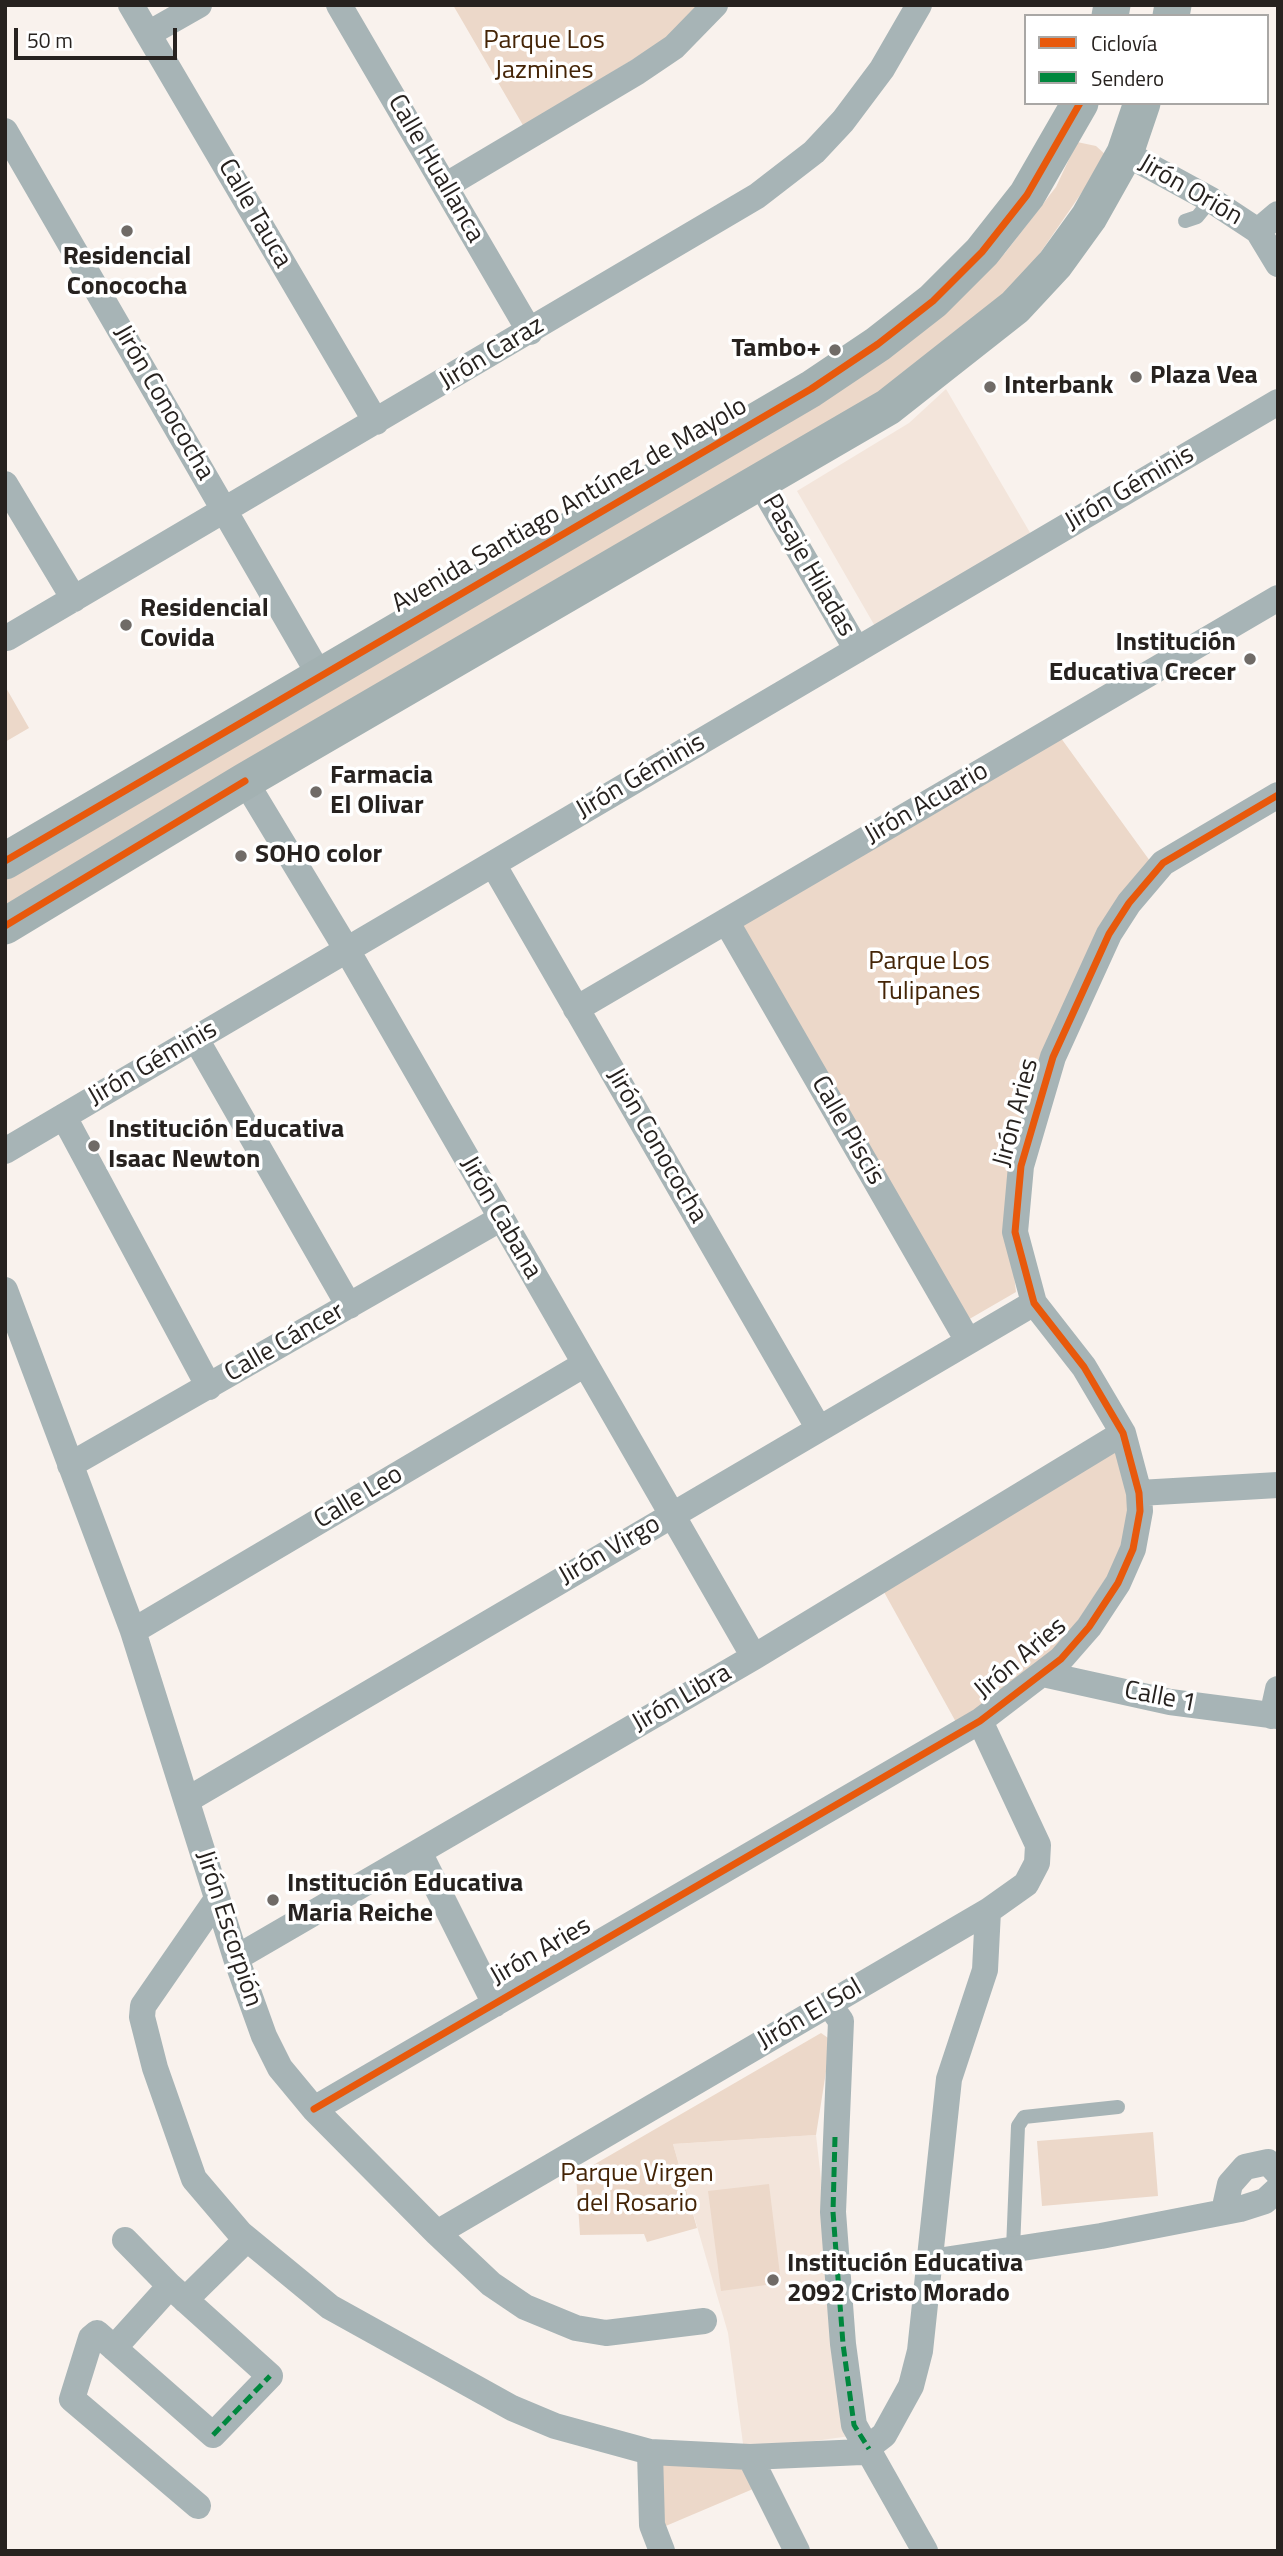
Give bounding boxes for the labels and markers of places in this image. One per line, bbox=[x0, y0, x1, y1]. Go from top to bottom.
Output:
marker: Residencial Conococha bbox=[119, 223, 135, 239]
place label: Residencial Conococha bbox=[63, 242, 191, 304]
place label: Tambo+ bbox=[732, 334, 821, 366]
marker: Tambo+ bbox=[827, 342, 843, 358]
place label: Plaza Vea bbox=[1150, 361, 1258, 393]
marker: Plaza Vea bbox=[1128, 369, 1144, 385]
place label: Interbank bbox=[1004, 371, 1113, 403]
marker: Interbank bbox=[982, 379, 998, 395]
place label: Residencial Covida bbox=[140, 594, 269, 656]
marker: Residencial Covida bbox=[118, 617, 134, 633]
place label: Institución Educativa Crecer bbox=[1049, 628, 1236, 690]
marker: Institución Educativa Crecer bbox=[1242, 651, 1258, 667]
place label: Farmacia El Olivar bbox=[330, 761, 433, 822]
marker: Farmacia El Olivar bbox=[308, 784, 324, 800]
place label: SOHO color bbox=[255, 840, 382, 872]
marker: SOHO color bbox=[233, 848, 249, 864]
place label: Institución Educativa Isaac Newton bbox=[108, 1115, 344, 1176]
marker: Institución Educativa Isaac Newton bbox=[86, 1138, 102, 1154]
place label: Institución Educativa Maria Reiche bbox=[287, 1869, 523, 1930]
marker: Institución Educativa Maria Reiche bbox=[265, 1892, 281, 1908]
place label: Institución Educativa 2092 Cristo Morado bbox=[787, 2249, 1023, 2310]
marker: Institución Educativa 2092 Cristo Morado bbox=[765, 2272, 781, 2288]

